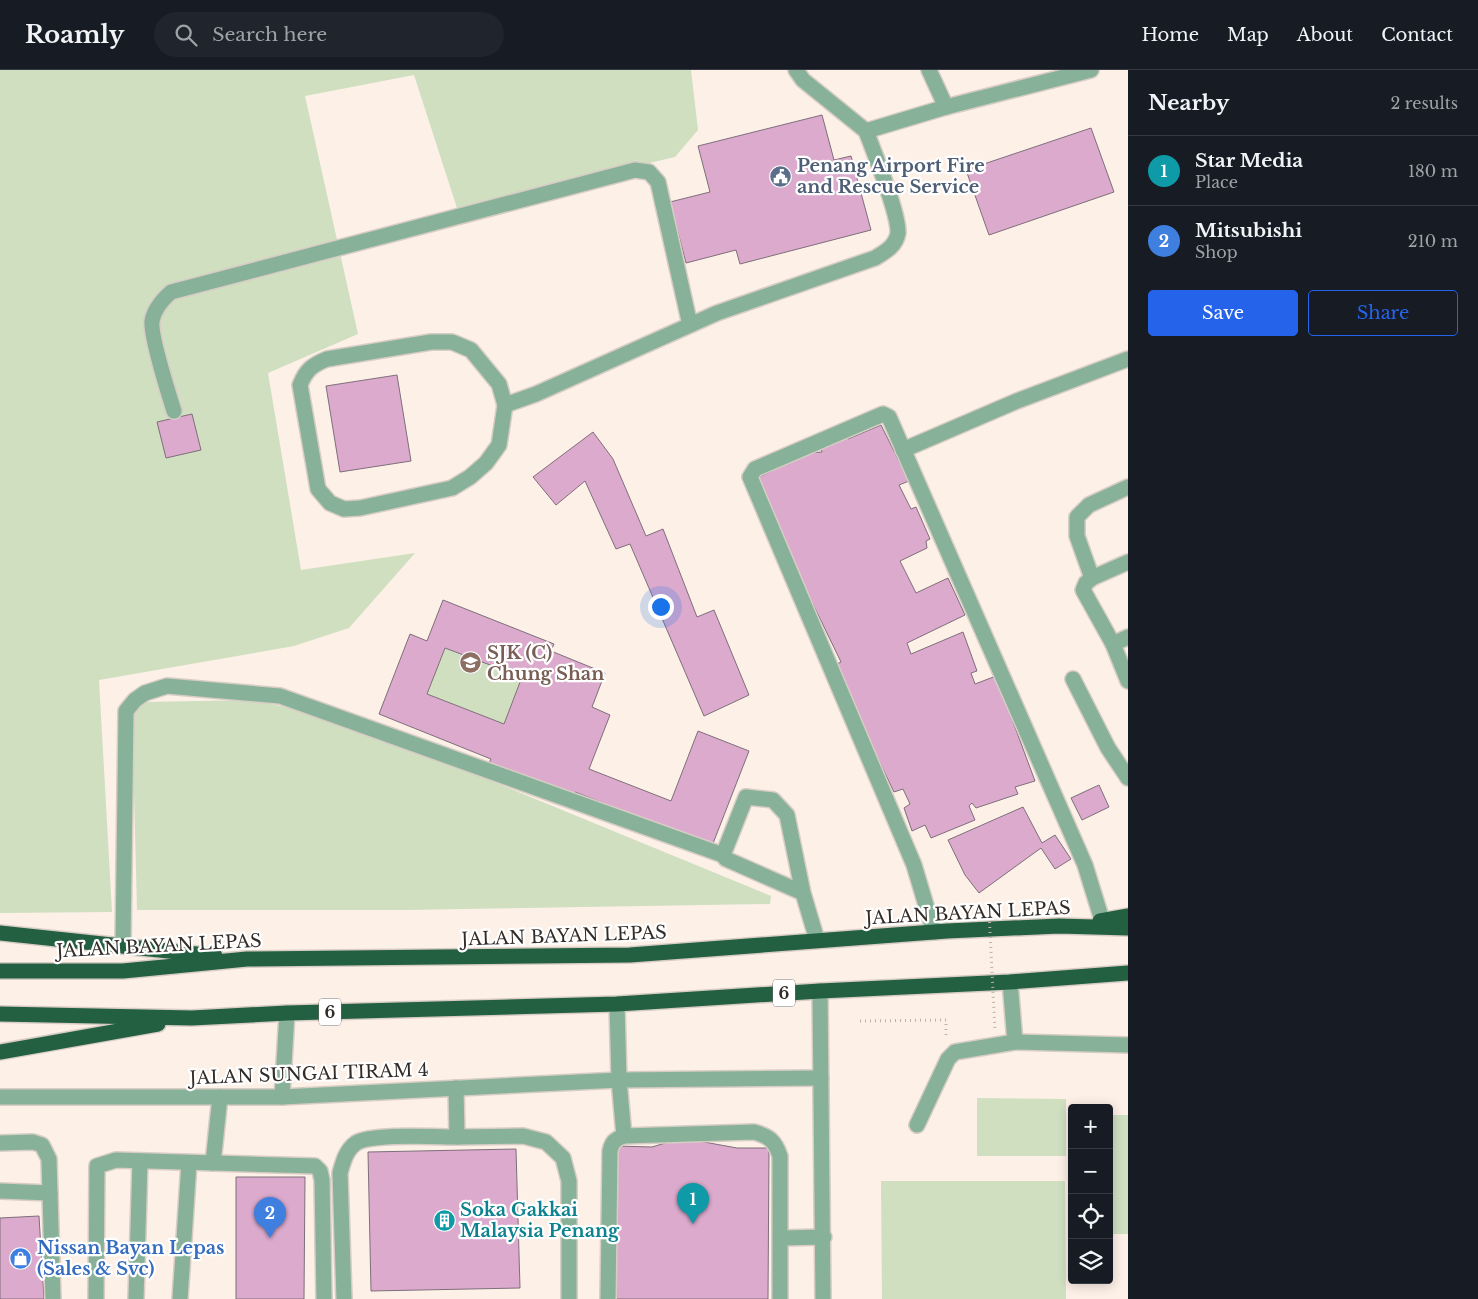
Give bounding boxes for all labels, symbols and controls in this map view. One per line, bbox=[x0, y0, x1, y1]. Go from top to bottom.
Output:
search box bbox=[154, 12, 504, 57]
text: Roamly bbox=[25, 20, 124, 49]
icon: search bbox=[172, 21, 200, 49]
text: Search here bbox=[212, 23, 327, 46]
text: Home bbox=[1141, 24, 1199, 46]
text: Map bbox=[1227, 24, 1269, 46]
text: About bbox=[1297, 24, 1353, 46]
text: Contact bbox=[1381, 24, 1453, 46]
text: Nearby bbox=[1148, 90, 1229, 116]
text: 2 results bbox=[1390, 93, 1458, 113]
text: Star Media bbox=[1195, 149, 1303, 172]
place label: Penang Airport Fire and Rescue Service bbox=[797, 155, 985, 198]
text: 1 bbox=[1161, 161, 1167, 181]
text: 180 m bbox=[1408, 161, 1458, 181]
public building icon: Penang Airport Fire and Rescue Service bbox=[769, 164, 793, 188]
text: Place bbox=[1195, 172, 1238, 192]
text: Mitsubishi bbox=[1195, 219, 1302, 242]
text: 2 bbox=[1159, 231, 1169, 251]
text: 210 m bbox=[1408, 231, 1458, 251]
text: Shop bbox=[1195, 242, 1238, 262]
button: Save bbox=[1148, 290, 1298, 336]
button: Share bbox=[1308, 290, 1458, 336]
your location bbox=[648, 594, 674, 620]
place label: SJK (C) Chung Shan bbox=[487, 642, 604, 685]
school or university icon: SJK (C) Chung Shan bbox=[459, 651, 483, 675]
street label: JALAN BAYAN LEPAS bbox=[863, 897, 1071, 929]
street label: JALAN BAYAN LEPAS bbox=[459, 921, 667, 951]
street label: JALAN BAYAN LEPAS bbox=[54, 930, 262, 962]
road number: 6 bbox=[773, 980, 795, 1006]
road number: 6 bbox=[319, 999, 341, 1026]
street label: JALAN SUNGAI TIRAM 4 bbox=[187, 1059, 429, 1089]
map controls bbox=[1068, 1104, 1113, 1284]
button: + bbox=[1068, 1104, 1113, 1149]
button: − bbox=[1068, 1149, 1113, 1194]
pin: 1 bbox=[677, 1183, 709, 1224]
button: locate bbox=[1068, 1194, 1113, 1239]
pin: 2 bbox=[254, 1197, 286, 1238]
place label: Soka Gakkai Malaysia Penang bbox=[460, 1199, 620, 1242]
building icon: Soka Gakkai Malaysia Penang bbox=[432, 1208, 456, 1232]
place label: Nissan Bayan Lepas (Sales & Svc) bbox=[37, 1237, 224, 1280]
button: layers bbox=[1068, 1239, 1113, 1284]
shop icon: Nissan Bayan Lepas (Sales & Svc) bbox=[9, 1246, 33, 1270]

